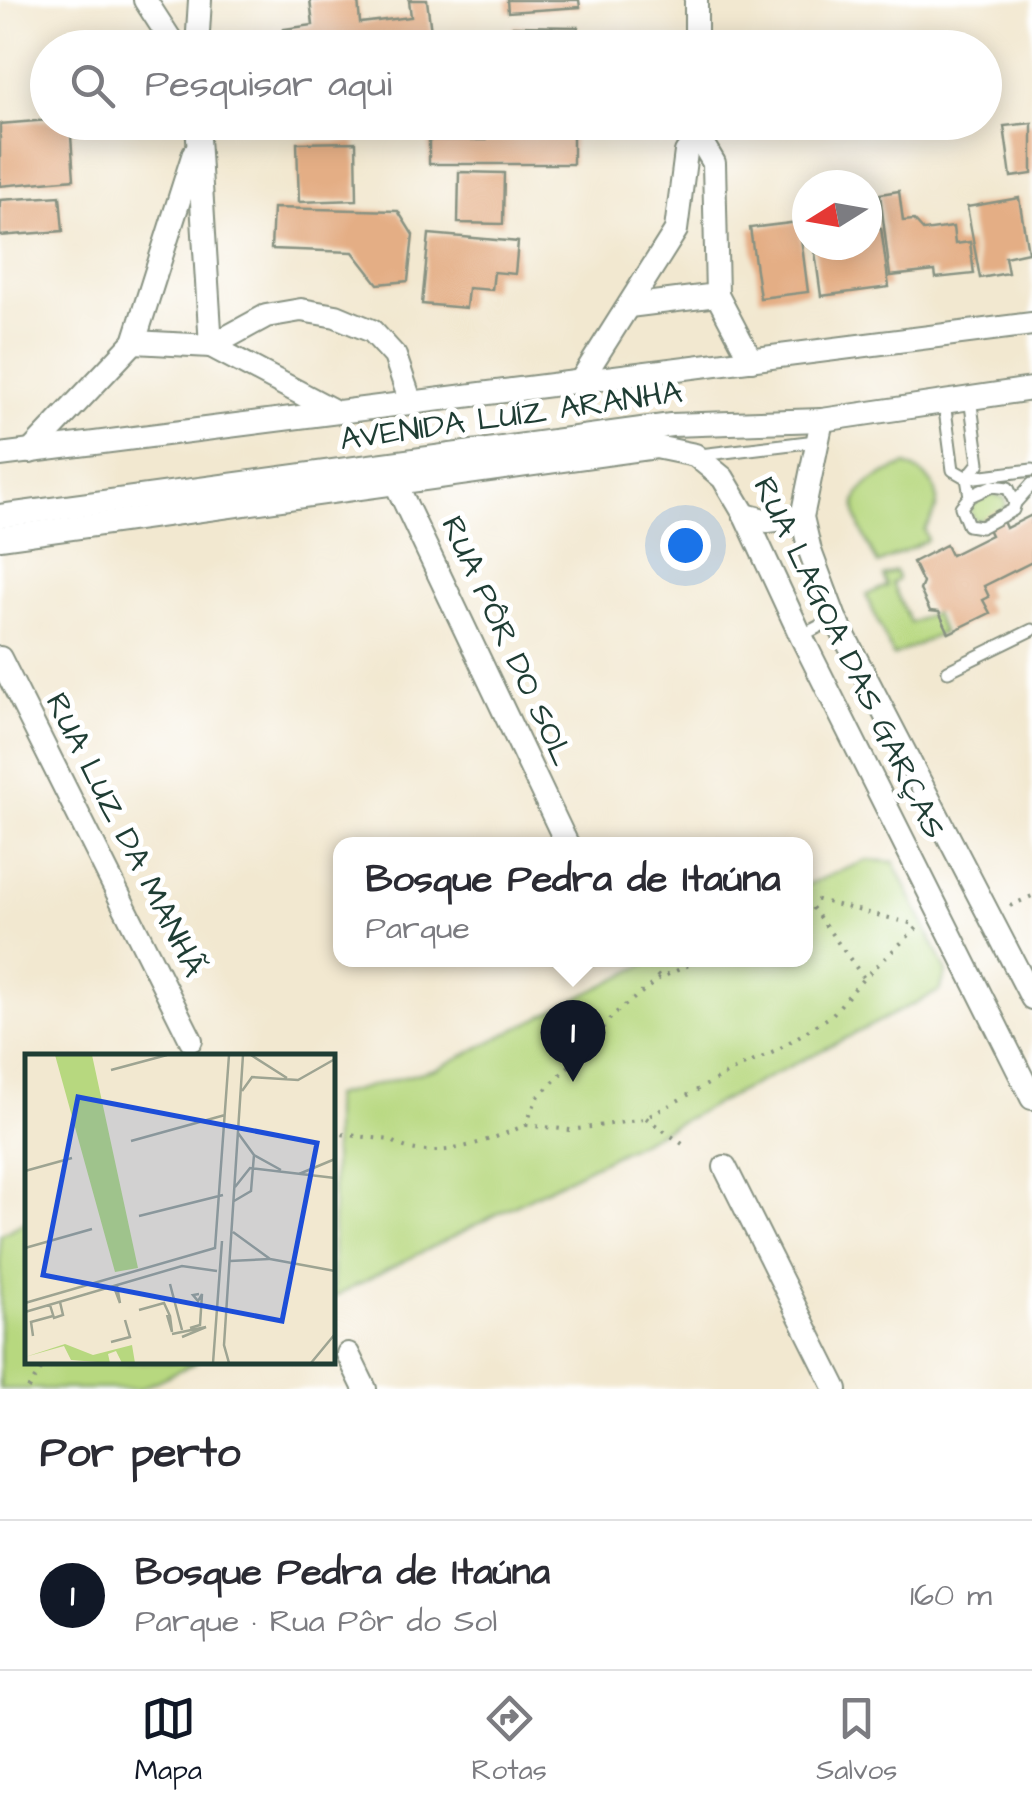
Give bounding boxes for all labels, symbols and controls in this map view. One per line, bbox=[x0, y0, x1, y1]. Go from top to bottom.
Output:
search box bbox=[30, 30, 1002, 140]
icon: search bbox=[65, 58, 120, 113]
text: Pesquisar aqui bbox=[145, 59, 392, 111]
north arrow bbox=[792, 170, 882, 260]
street label: AVENIDA LUÍZ ARANHA bbox=[337, 370, 685, 462]
street label: RUA LAGOA DAS GARÇAS bbox=[742, 470, 956, 846]
street label: RUA PÔR DO SOL bbox=[429, 509, 585, 773]
your location bbox=[660, 520, 711, 571]
street label: RUA LUZ DA MANHÃ bbox=[34, 685, 216, 985]
popup bbox=[333, 837, 813, 967]
text: Bosque Pedra de Itaúna bbox=[365, 854, 781, 906]
text: Parque bbox=[365, 906, 470, 951]
pin: 1 bbox=[540, 1000, 606, 1082]
inset map bbox=[25, 1054, 335, 1364]
text: Por perto bbox=[40, 1425, 240, 1483]
text: Bosque Pedra de Itaúna bbox=[135, 1547, 550, 1599]
text: 1 bbox=[70, 1573, 75, 1618]
text: 160 m bbox=[910, 1573, 992, 1618]
text: Parque · Rua Pôr do Sol bbox=[135, 1599, 497, 1644]
tab: Mapa bbox=[135, 1691, 202, 1790]
tab: Rotas bbox=[471, 1691, 547, 1790]
tab: Salvos bbox=[816, 1691, 897, 1790]

